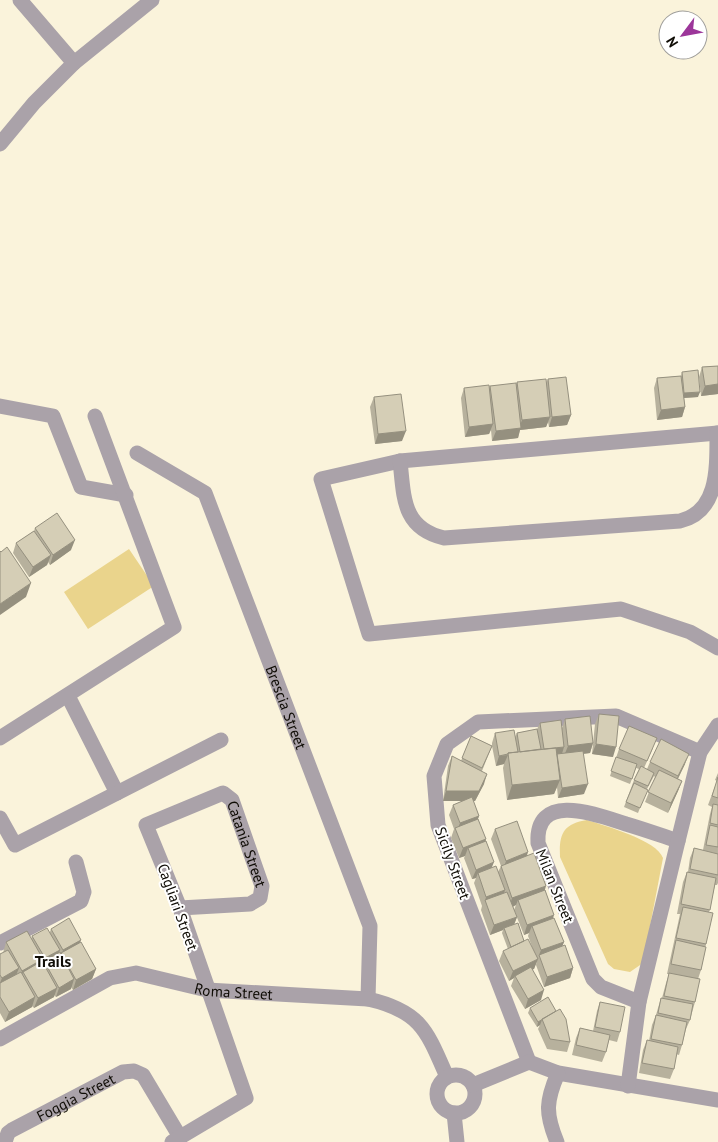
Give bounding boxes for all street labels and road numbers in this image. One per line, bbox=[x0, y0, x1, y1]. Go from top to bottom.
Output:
street label: Brescia Street bbox=[262, 662, 311, 752]
street label: Catania Street bbox=[223, 798, 271, 890]
street label: Sicily Street bbox=[431, 824, 475, 902]
street label: Milan Street bbox=[532, 846, 578, 926]
street label: Cagliari Street bbox=[153, 861, 203, 953]
street label: Roma Street bbox=[193, 978, 273, 1003]
street label: Foggia Street bbox=[33, 1069, 118, 1125]

